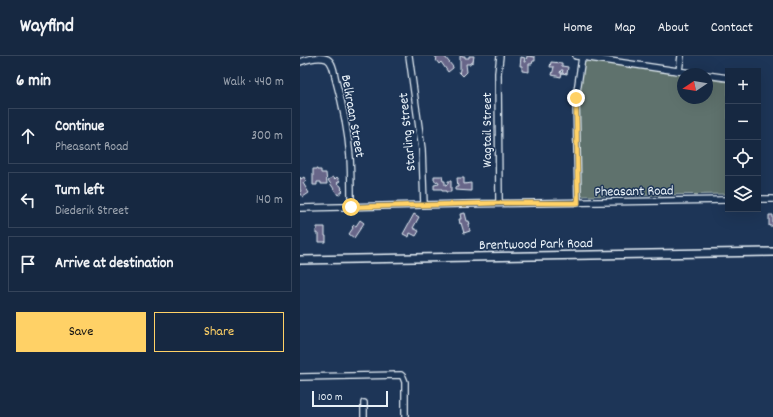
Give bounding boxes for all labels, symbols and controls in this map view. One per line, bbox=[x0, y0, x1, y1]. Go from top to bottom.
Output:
text: Wayfind bbox=[20, 14, 74, 41]
text: Home bbox=[563, 18, 592, 38]
text: Map bbox=[614, 18, 636, 38]
text: About bbox=[658, 18, 689, 38]
text: Contact bbox=[711, 18, 753, 38]
north arrow bbox=[677, 68, 713, 104]
map controls bbox=[725, 68, 761, 212]
button: + bbox=[725, 68, 761, 104]
text: 6 min bbox=[16, 70, 51, 94]
text: Walk · 440 m bbox=[223, 73, 284, 92]
street label: Belkraan Street bbox=[335, 73, 369, 159]
route end bbox=[567, 89, 585, 107]
street label: Starling Street bbox=[394, 92, 422, 172]
street label: Wagtail Street bbox=[478, 92, 498, 168]
button: − bbox=[725, 104, 761, 140]
text: Continue bbox=[55, 116, 104, 138]
icon: ahead bbox=[17, 125, 39, 147]
text: 300 m bbox=[251, 127, 283, 146]
text: Pheasant Road bbox=[55, 138, 128, 157]
button: locate bbox=[725, 140, 761, 176]
button: layers bbox=[725, 176, 761, 212]
text: Turn left bbox=[55, 180, 104, 202]
street label: Pheasant Road bbox=[594, 181, 674, 203]
icon: left bbox=[17, 189, 39, 211]
text: 140 m bbox=[256, 191, 283, 210]
route start bbox=[342, 198, 360, 216]
text: Diederik Street bbox=[55, 202, 129, 221]
street label: Brentwood Park Road bbox=[479, 234, 593, 256]
icon: arrive bbox=[17, 253, 39, 275]
text: Arrive at destination bbox=[55, 253, 173, 275]
button: Save bbox=[16, 312, 146, 352]
button: Share bbox=[154, 312, 284, 352]
scale bar bbox=[312, 389, 388, 408]
text: 100 m bbox=[318, 390, 342, 406]

